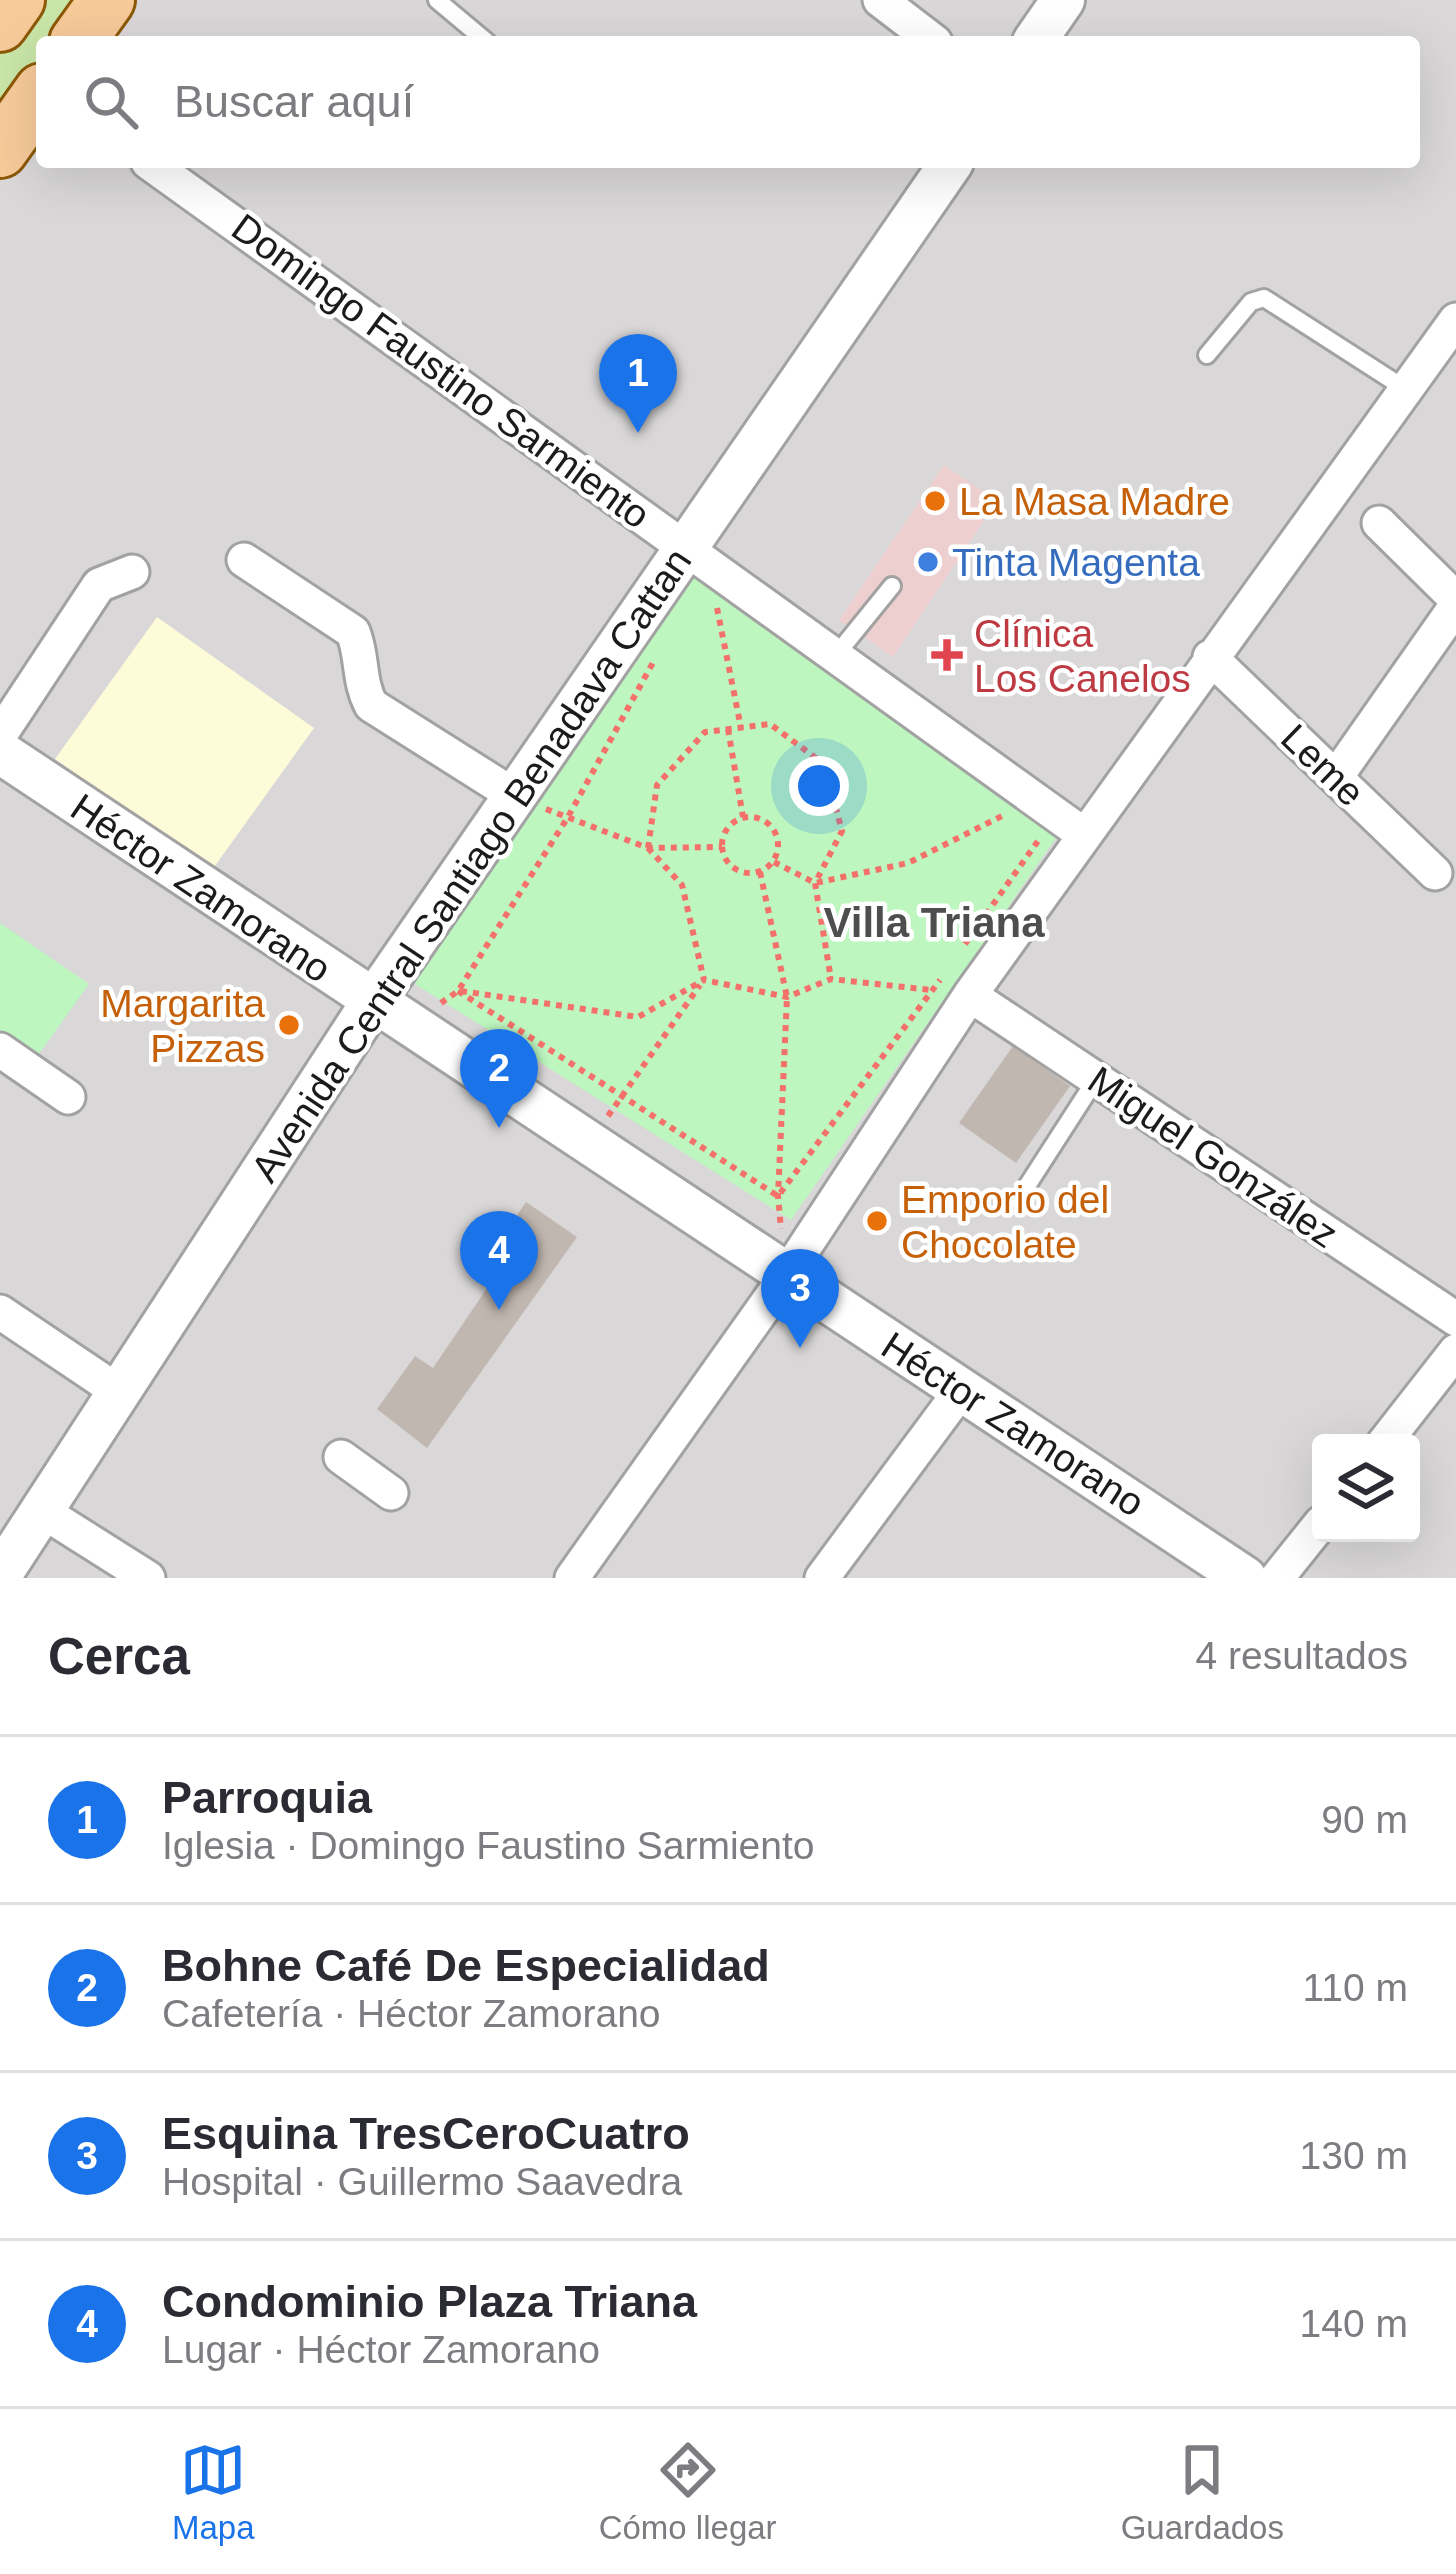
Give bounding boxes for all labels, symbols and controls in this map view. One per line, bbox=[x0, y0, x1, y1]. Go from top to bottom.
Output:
search box bbox=[36, 36, 1420, 168]
icon: search bbox=[78, 69, 144, 135]
text: Buscar aquí bbox=[174, 76, 414, 127]
street label: Domingo Faustino Sarmiento bbox=[224, 205, 658, 537]
pin: 1 bbox=[599, 334, 677, 433]
place label: La Masa Madre bbox=[959, 480, 1230, 523]
marker: La Masa Madre bbox=[922, 488, 948, 514]
street label: Avenida Central Santiago Benadava Cattan bbox=[242, 541, 700, 1189]
place label: Tinta Magenta bbox=[952, 541, 1200, 584]
marker: Tinta Magenta bbox=[915, 549, 941, 575]
place label: Clínica Los Canelos bbox=[974, 612, 1191, 700]
marker: Clínica Los Canelos bbox=[931, 639, 963, 671]
street label: Leme bbox=[1273, 716, 1373, 814]
your location bbox=[789, 756, 849, 816]
street label: Héctor Zamorano bbox=[63, 785, 339, 991]
district label: Villa Triana bbox=[823, 899, 1045, 946]
place label: Margarita Pizzas bbox=[100, 982, 265, 1070]
marker: Margarita Pizzas bbox=[276, 1012, 302, 1038]
pin: 2 bbox=[460, 1029, 538, 1128]
street label: Miguel González bbox=[1081, 1058, 1345, 1256]
place label: Emporio del Chocolate bbox=[901, 1178, 1109, 1266]
marker: Emporio del Chocolate bbox=[864, 1208, 890, 1234]
pin: 4 bbox=[460, 1211, 538, 1310]
pin: 3 bbox=[761, 1249, 839, 1348]
street label: Héctor Zamorano bbox=[874, 1323, 1152, 1525]
map controls bbox=[1312, 1434, 1420, 1542]
button: layers bbox=[1312, 1434, 1420, 1542]
text: Cerca bbox=[48, 1628, 190, 1685]
text: 4 resultados bbox=[1196, 1634, 1408, 1677]
text: Parroquia bbox=[162, 1772, 372, 1823]
text: 1 bbox=[76, 1798, 98, 1841]
text: 90 m bbox=[1321, 1798, 1408, 1841]
text: Iglesia · Domingo Faustino Sarmiento bbox=[162, 1824, 814, 1867]
text: Bohne Café De Especialidad bbox=[162, 1940, 770, 1991]
text: 2 bbox=[76, 1966, 98, 2009]
text: 110 m bbox=[1303, 1966, 1408, 2009]
text: Cafetería · Héctor Zamorano bbox=[162, 1992, 661, 2035]
text: Esquina TresCeroCuatro bbox=[162, 2108, 690, 2159]
text: 3 bbox=[76, 2134, 98, 2177]
text: 130 m bbox=[1300, 2134, 1408, 2177]
text: Hospital · Guillermo Saavedra bbox=[162, 2160, 682, 2203]
text: Condominio Plaza Triana bbox=[162, 2276, 697, 2327]
text: 4 bbox=[76, 2302, 98, 2345]
text: 140 m bbox=[1300, 2302, 1408, 2345]
text: Lugar · Héctor Zamorano bbox=[162, 2328, 600, 2371]
tab: Mapa bbox=[172, 2437, 255, 2547]
tab: Cómo llegar bbox=[599, 2437, 777, 2547]
tab: Guardados bbox=[1121, 2437, 1284, 2547]

